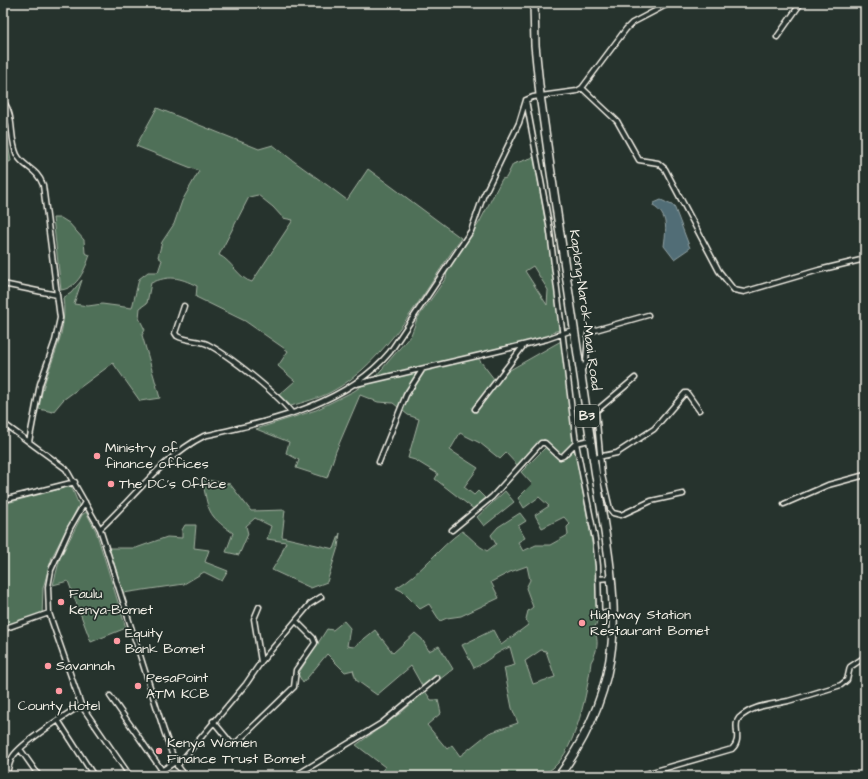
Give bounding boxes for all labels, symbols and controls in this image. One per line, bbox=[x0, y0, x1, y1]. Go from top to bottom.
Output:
street label: Kaplong-Narok-Maai Road bbox=[564, 228, 606, 392]
road number: B3 bbox=[575, 405, 599, 427]
place label: Ministry of finance offices bbox=[105, 438, 209, 474]
marker: Ministry of finance offices bbox=[92, 451, 102, 461]
place label: The DC's Office bbox=[119, 474, 227, 494]
marker: The DC's Office bbox=[106, 479, 116, 489]
place label: Faulu Kenya-Bomet bbox=[69, 584, 154, 620]
marker: Faulu Kenya-Bomet bbox=[56, 597, 66, 607]
place label: Highway Station Restaurant Bomet bbox=[590, 605, 710, 641]
marker: Highway Station Restaurant Bomet bbox=[577, 618, 587, 628]
place label: Equity Bank Bomet bbox=[125, 623, 206, 659]
marker: Equity Bank Bomet bbox=[112, 636, 122, 646]
place label: Savannah bbox=[56, 656, 115, 676]
marker: Savannah bbox=[43, 661, 53, 671]
place label: PesaPoint ATM KCB bbox=[146, 668, 209, 704]
marker: PesaPoint ATM KCB bbox=[133, 681, 143, 691]
marker: County Hotel bbox=[54, 686, 64, 696]
place label: County Hotel bbox=[18, 696, 100, 716]
place label: Kenya Women Finance Trust Bomet bbox=[167, 733, 306, 769]
marker: Kenya Women Finance Trust Bomet bbox=[154, 746, 164, 756]

